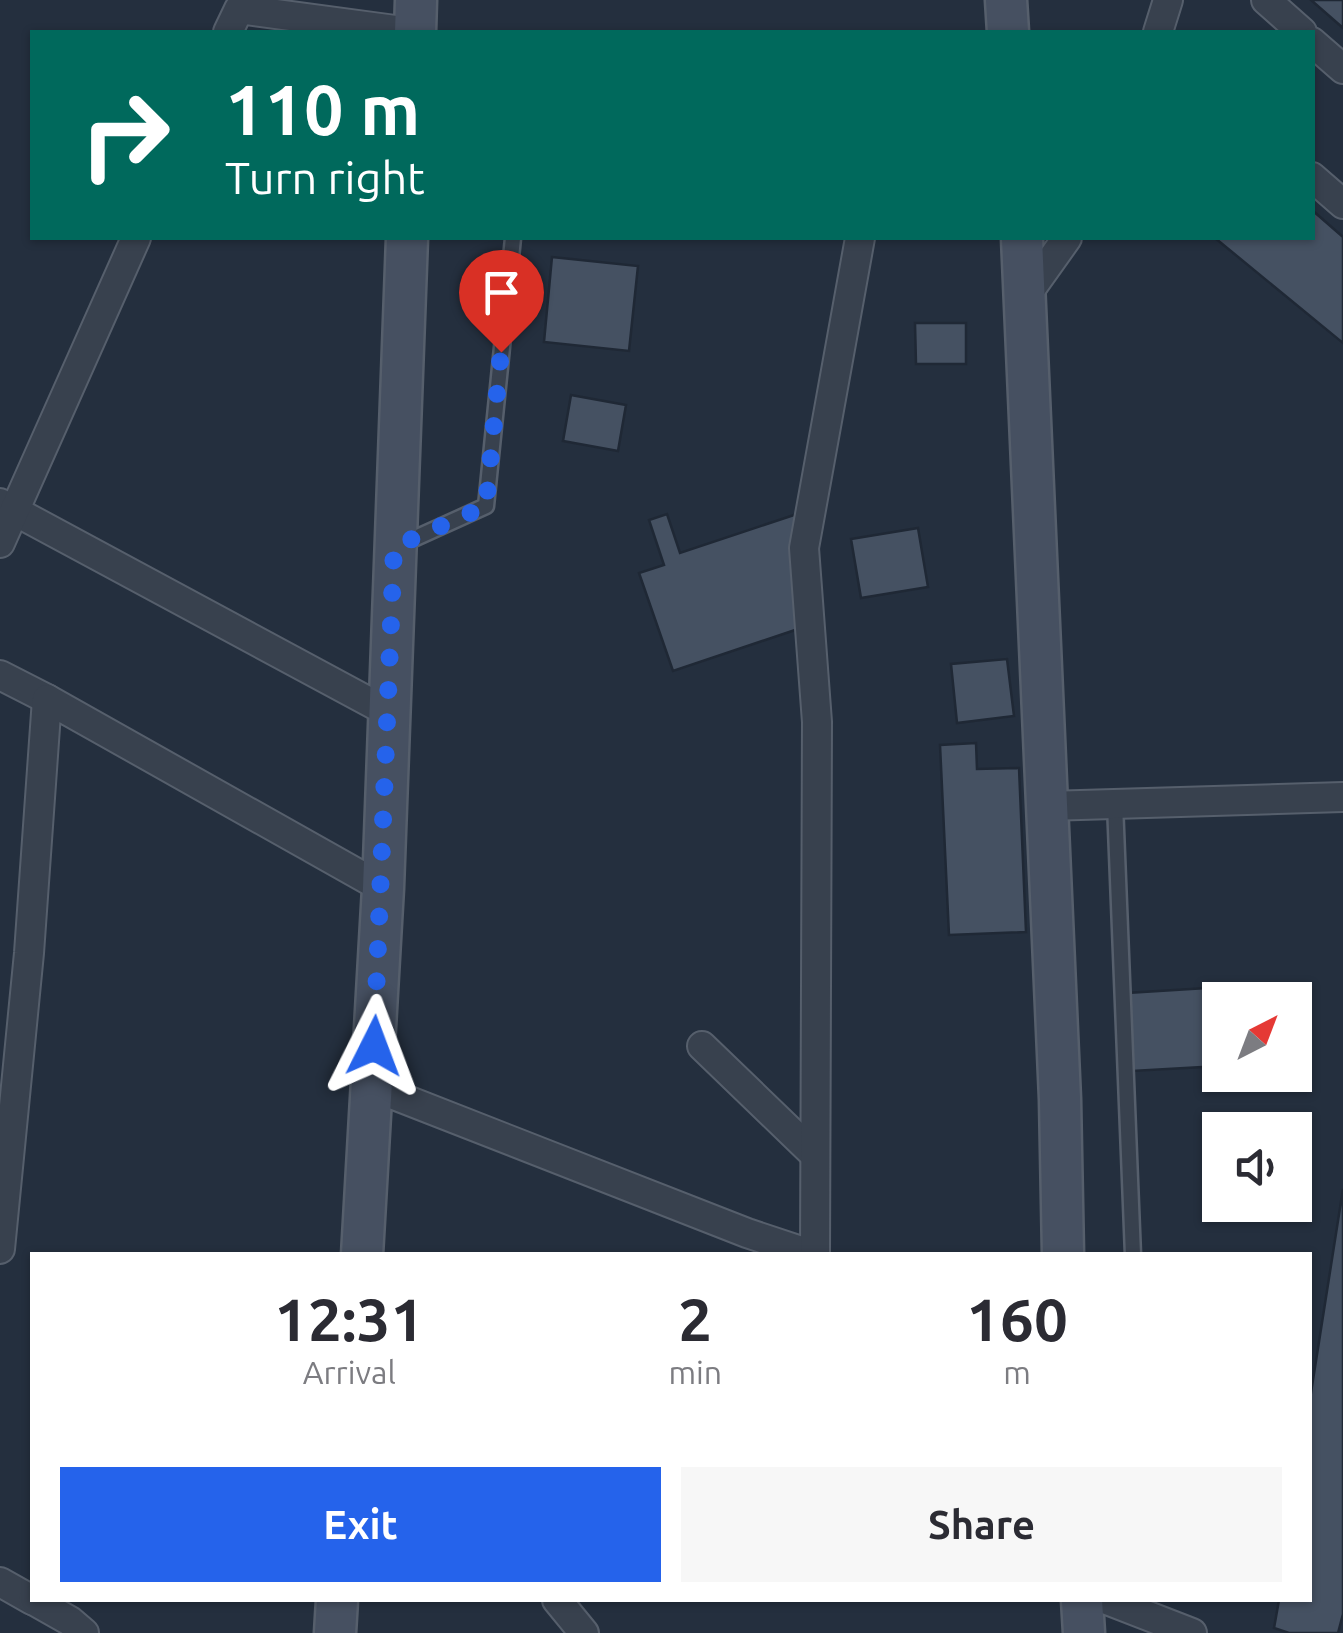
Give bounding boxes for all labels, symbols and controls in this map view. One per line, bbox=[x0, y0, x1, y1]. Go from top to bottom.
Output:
icon: right bbox=[60, 70, 190, 200]
text: 110 m bbox=[225, 70, 420, 148]
text: Turn right bbox=[225, 152, 425, 203]
pin bbox=[459, 250, 544, 353]
icon: arrive bbox=[474, 265, 529, 320]
north arrow bbox=[1202, 982, 1312, 1092]
map controls bbox=[1202, 982, 1312, 1222]
position arrow bbox=[322, 994, 426, 1098]
button: sound bbox=[1202, 1112, 1312, 1222]
text: 12:31 bbox=[274, 1285, 424, 1352]
text: 2 bbox=[678, 1285, 712, 1352]
text: 160 bbox=[966, 1285, 1068, 1352]
text: Arrival bbox=[303, 1354, 396, 1390]
text: min bbox=[668, 1354, 722, 1390]
text: m bbox=[1003, 1354, 1031, 1390]
button: Exit bbox=[60, 1467, 661, 1582]
button: Share bbox=[681, 1467, 1282, 1582]

